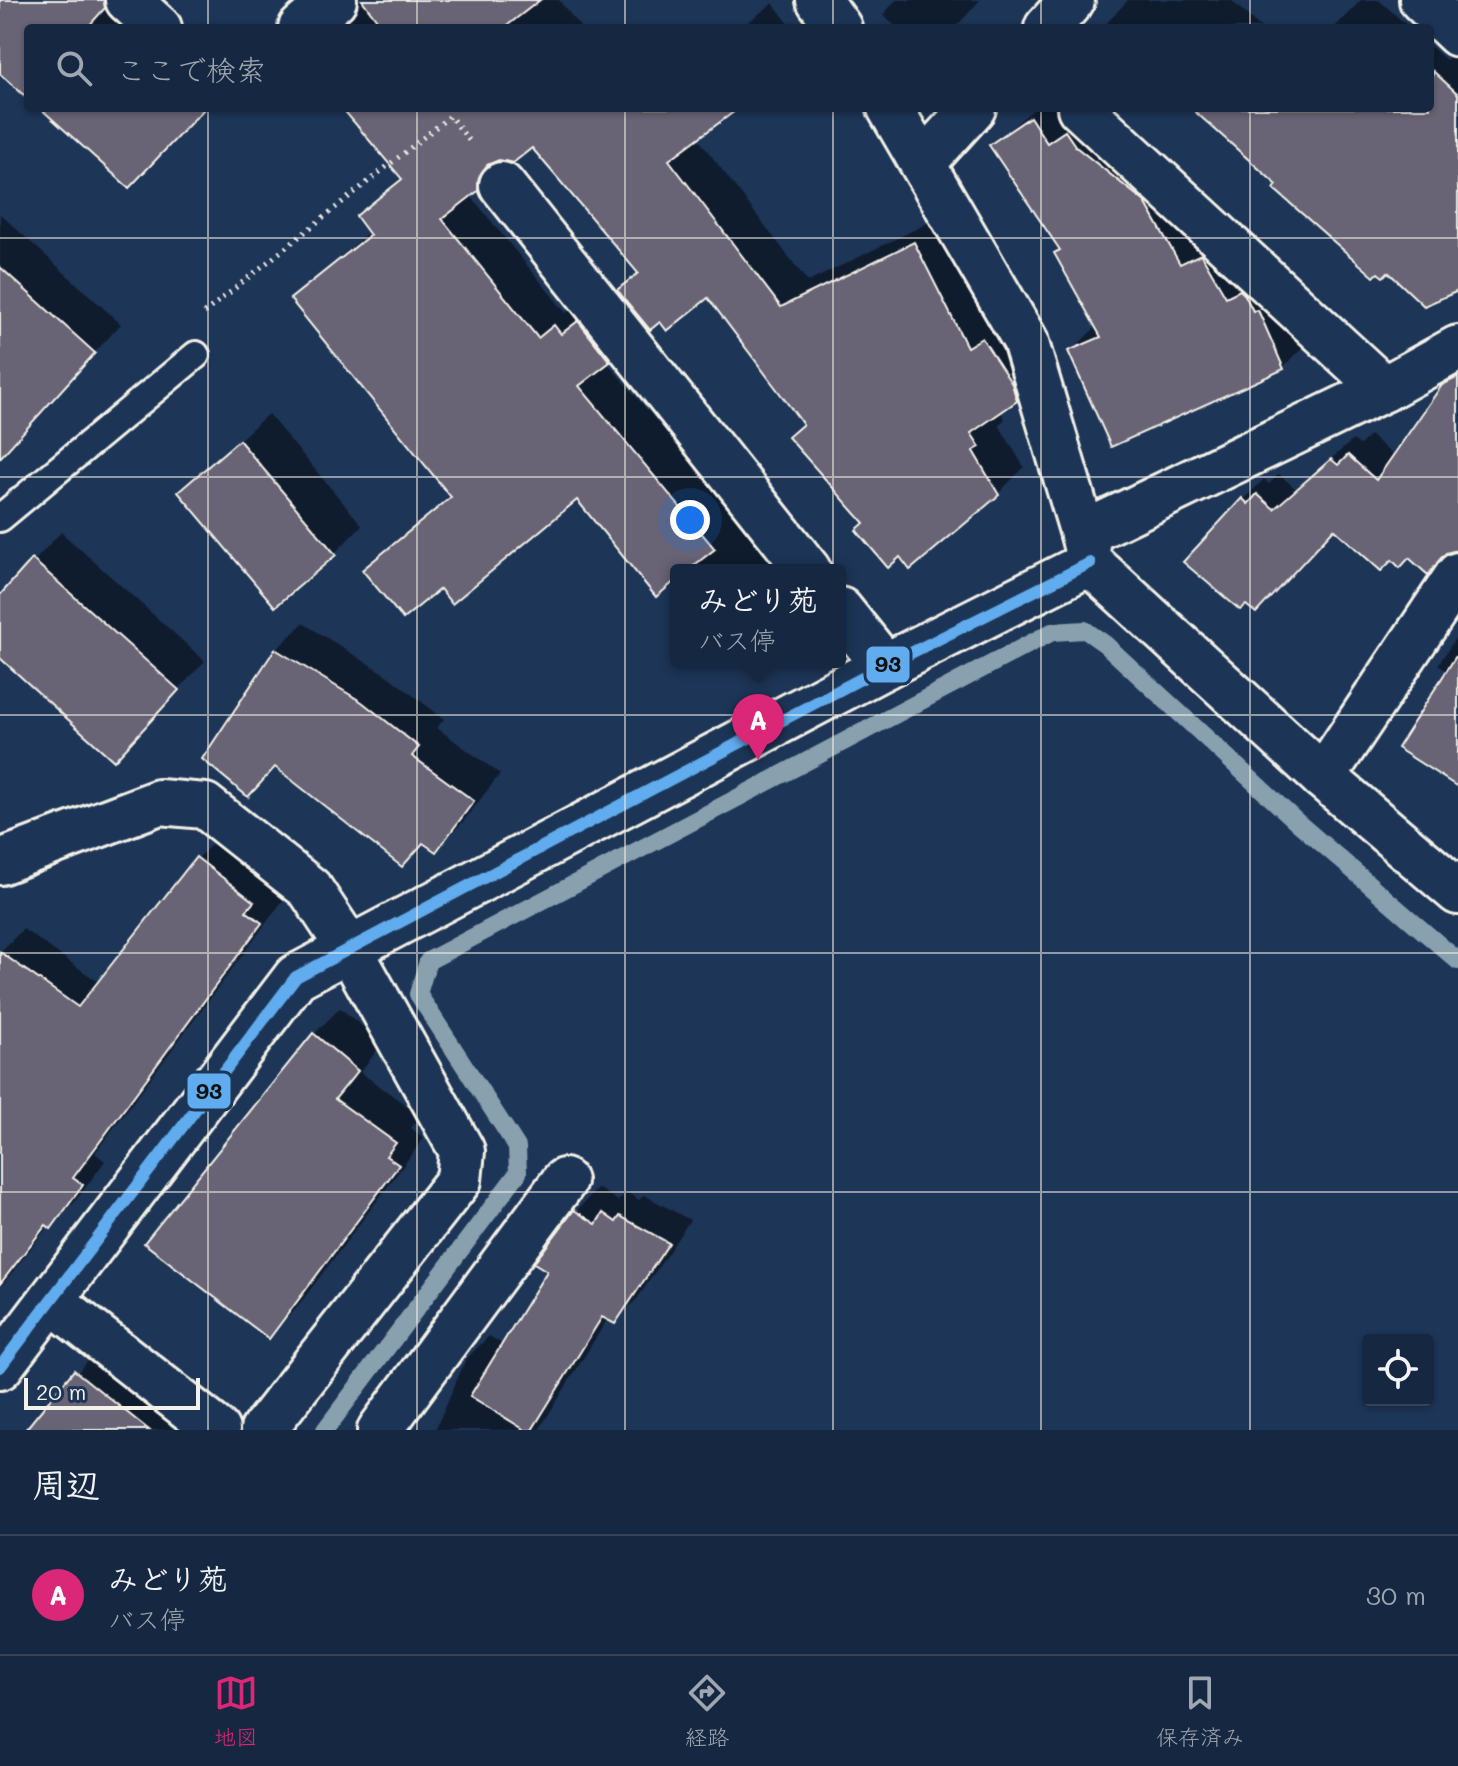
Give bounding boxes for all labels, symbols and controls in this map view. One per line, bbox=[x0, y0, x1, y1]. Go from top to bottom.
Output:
search box bbox=[24, 24, 1434, 112]
icon: search bbox=[52, 46, 96, 90]
text: ここで検索 bbox=[116, 49, 266, 89]
your location bbox=[670, 500, 710, 540]
popup bbox=[670, 564, 846, 668]
text: みどり苑 bbox=[698, 579, 818, 619]
text: バス停 bbox=[698, 623, 776, 657]
line badge: 93 bbox=[865, 645, 911, 684]
text: 93 bbox=[875, 649, 901, 678]
pin: A bbox=[732, 694, 784, 760]
line badge: 93 bbox=[186, 1072, 232, 1110]
text: 93 bbox=[196, 1076, 222, 1105]
map controls bbox=[1362, 1334, 1434, 1406]
button: locate bbox=[1362, 1334, 1434, 1406]
scale bar bbox=[24, 1374, 200, 1410]
text: 20 m bbox=[36, 1377, 86, 1406]
text: 周辺 bbox=[32, 1461, 100, 1506]
text: みどり苑 bbox=[108, 1558, 228, 1598]
text: A bbox=[49, 1578, 67, 1612]
text: 30 m bbox=[1366, 1578, 1426, 1612]
text: バス停 bbox=[108, 1602, 186, 1636]
tab: 地図 bbox=[214, 1671, 258, 1751]
tab: 経路 bbox=[685, 1671, 729, 1751]
tab: 保存済み bbox=[1156, 1671, 1244, 1751]

